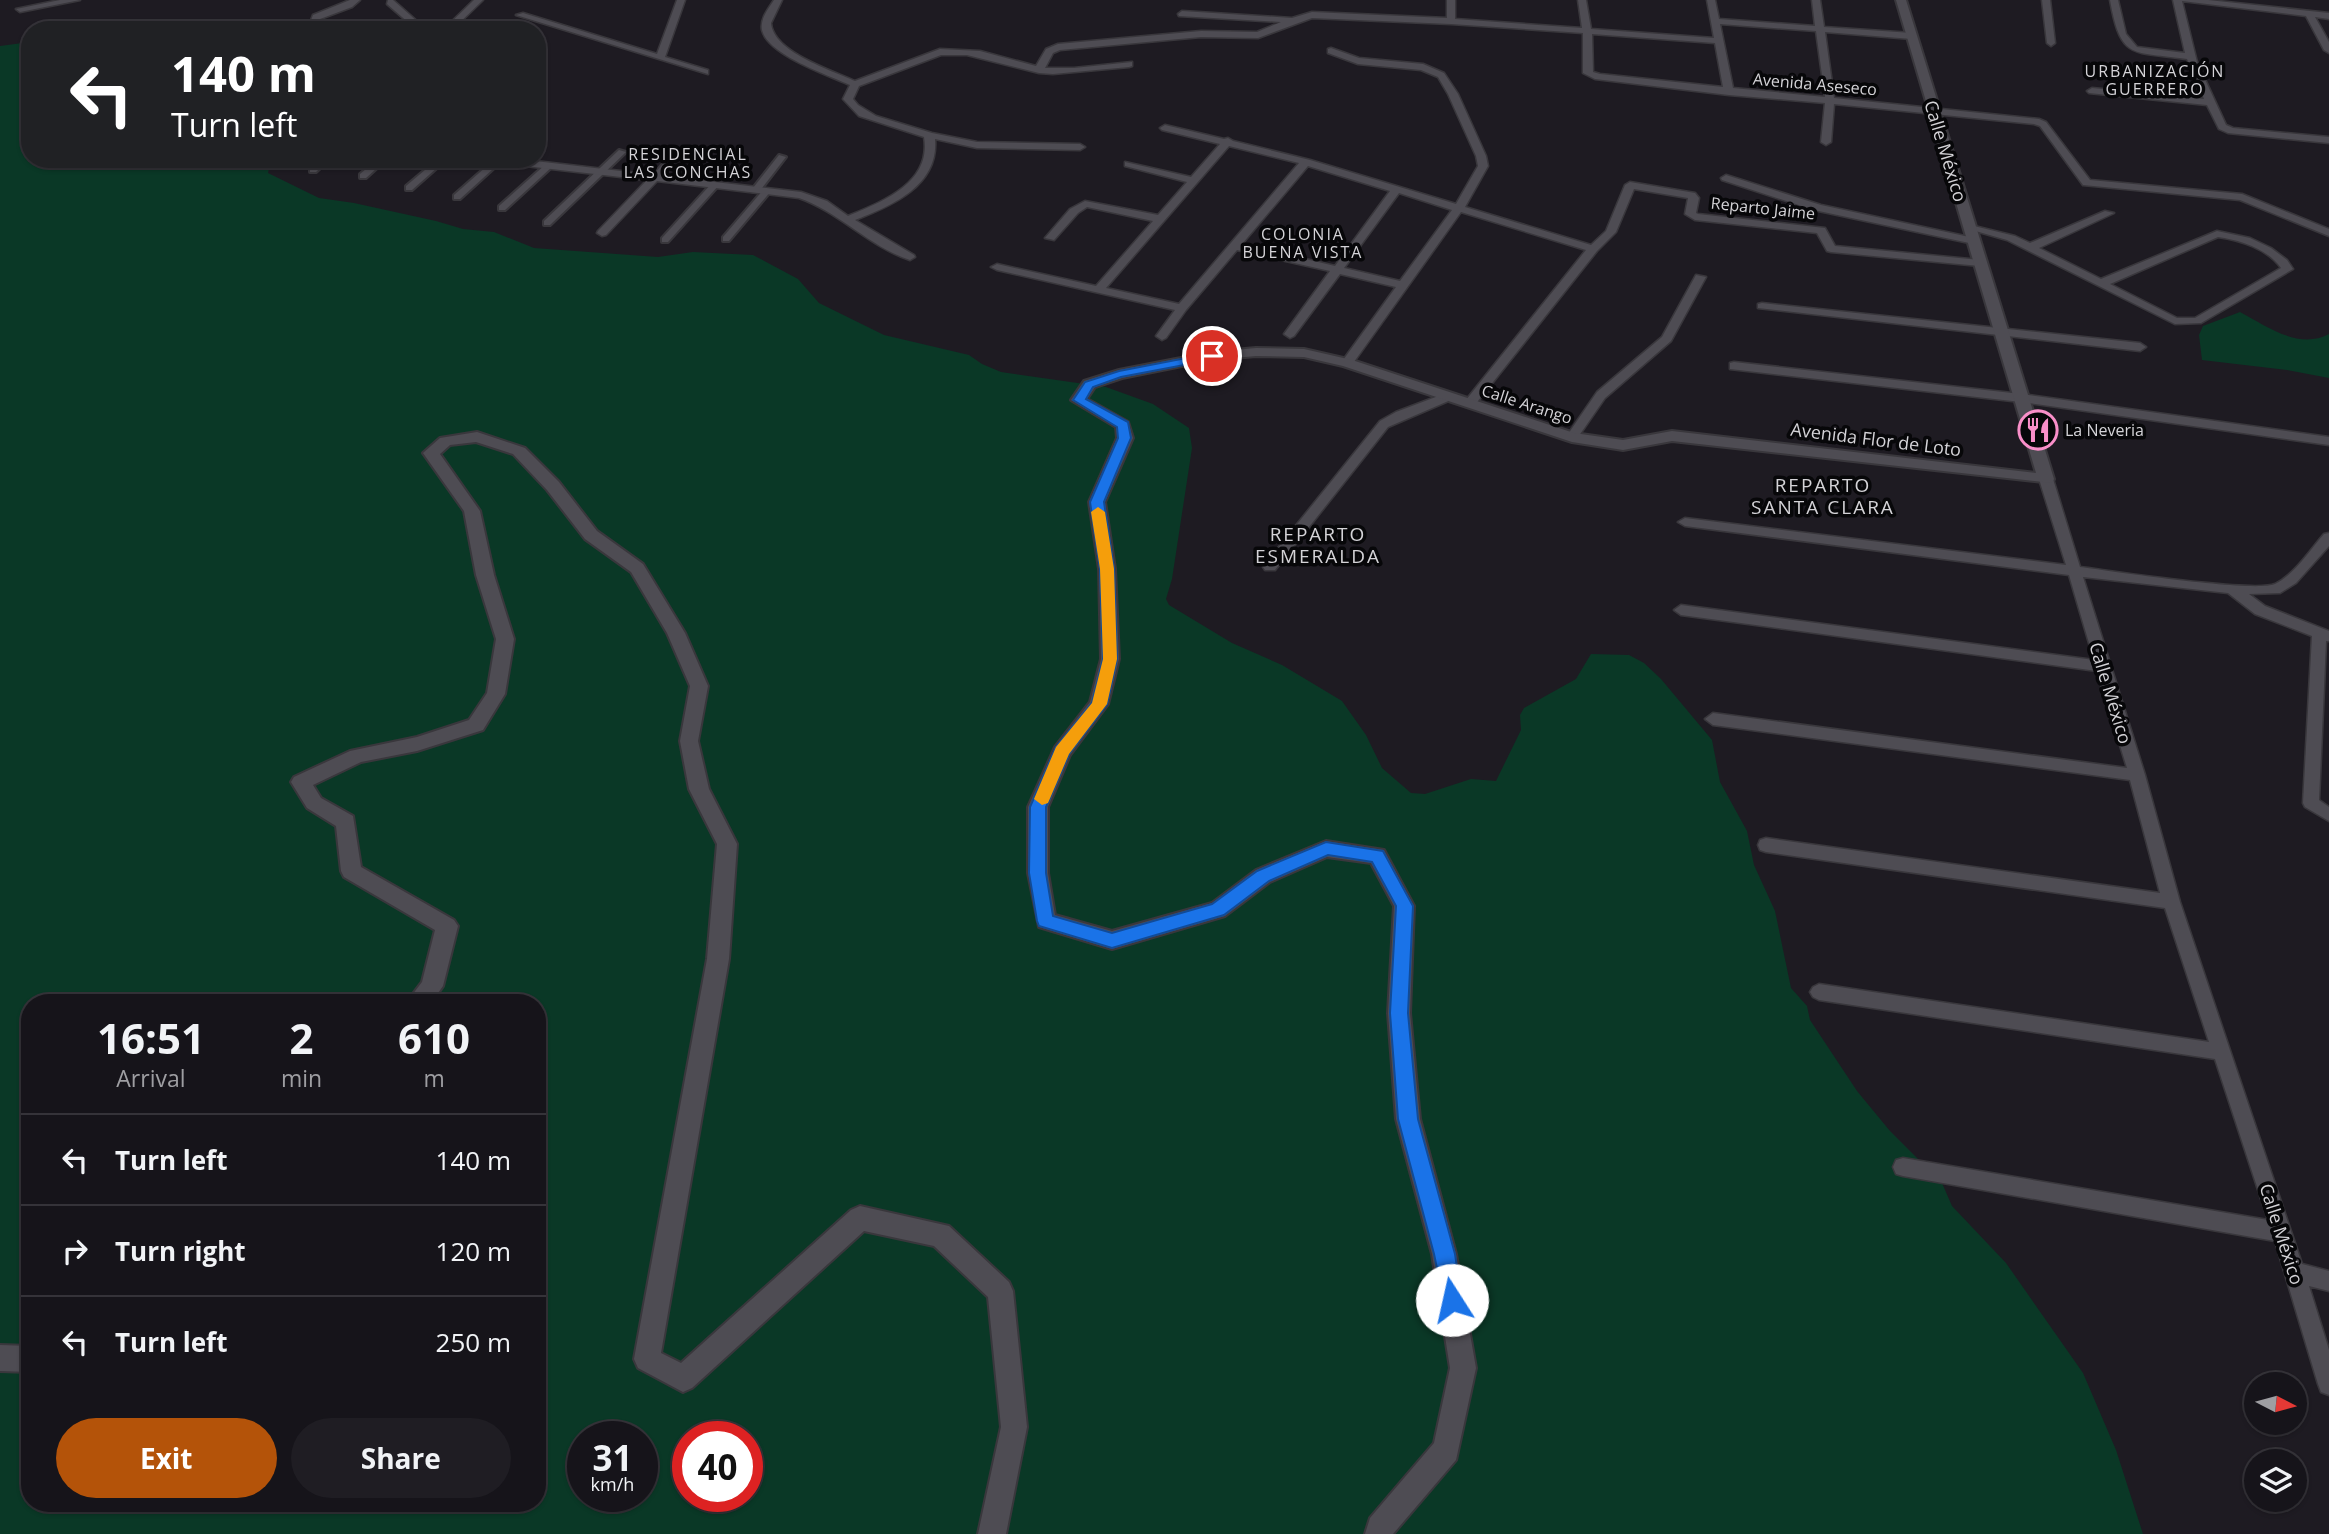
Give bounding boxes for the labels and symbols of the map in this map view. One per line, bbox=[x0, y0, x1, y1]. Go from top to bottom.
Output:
district label: URBANIZACIÓN GUERRERO bbox=[2085, 60, 2225, 100]
street label: Avenida Aseseco bbox=[1752, 68, 1878, 100]
street label: Calle México bbox=[1919, 97, 1973, 205]
district label: RESIDENCIAL LAS CONCHAS bbox=[624, 143, 752, 183]
street label: Reparto Jaime bbox=[1710, 192, 1816, 224]
district label: COLONIA BUENA VISTA bbox=[1243, 223, 1363, 263]
pin bbox=[1182, 326, 1242, 386]
street label: Calle Arango bbox=[1479, 379, 1575, 429]
restaurant icon: La Neveria bbox=[2017, 409, 2059, 451]
street label: Avenida Flor de Loto bbox=[1789, 417, 1963, 461]
place label: La Neveria bbox=[2065, 419, 2144, 441]
district label: REPARTO SANTA CLARA bbox=[1751, 472, 1895, 520]
district label: REPARTO ESMERALDA bbox=[1255, 521, 1381, 569]
street label: Calle México bbox=[2084, 639, 2138, 747]
street label: Calle México bbox=[2254, 1180, 2310, 1288]
position arrow bbox=[1415, 1263, 1489, 1337]
north arrow bbox=[2244, 1372, 2306, 1435]
speed limit sign: 40 bbox=[672, 1421, 763, 1512]

